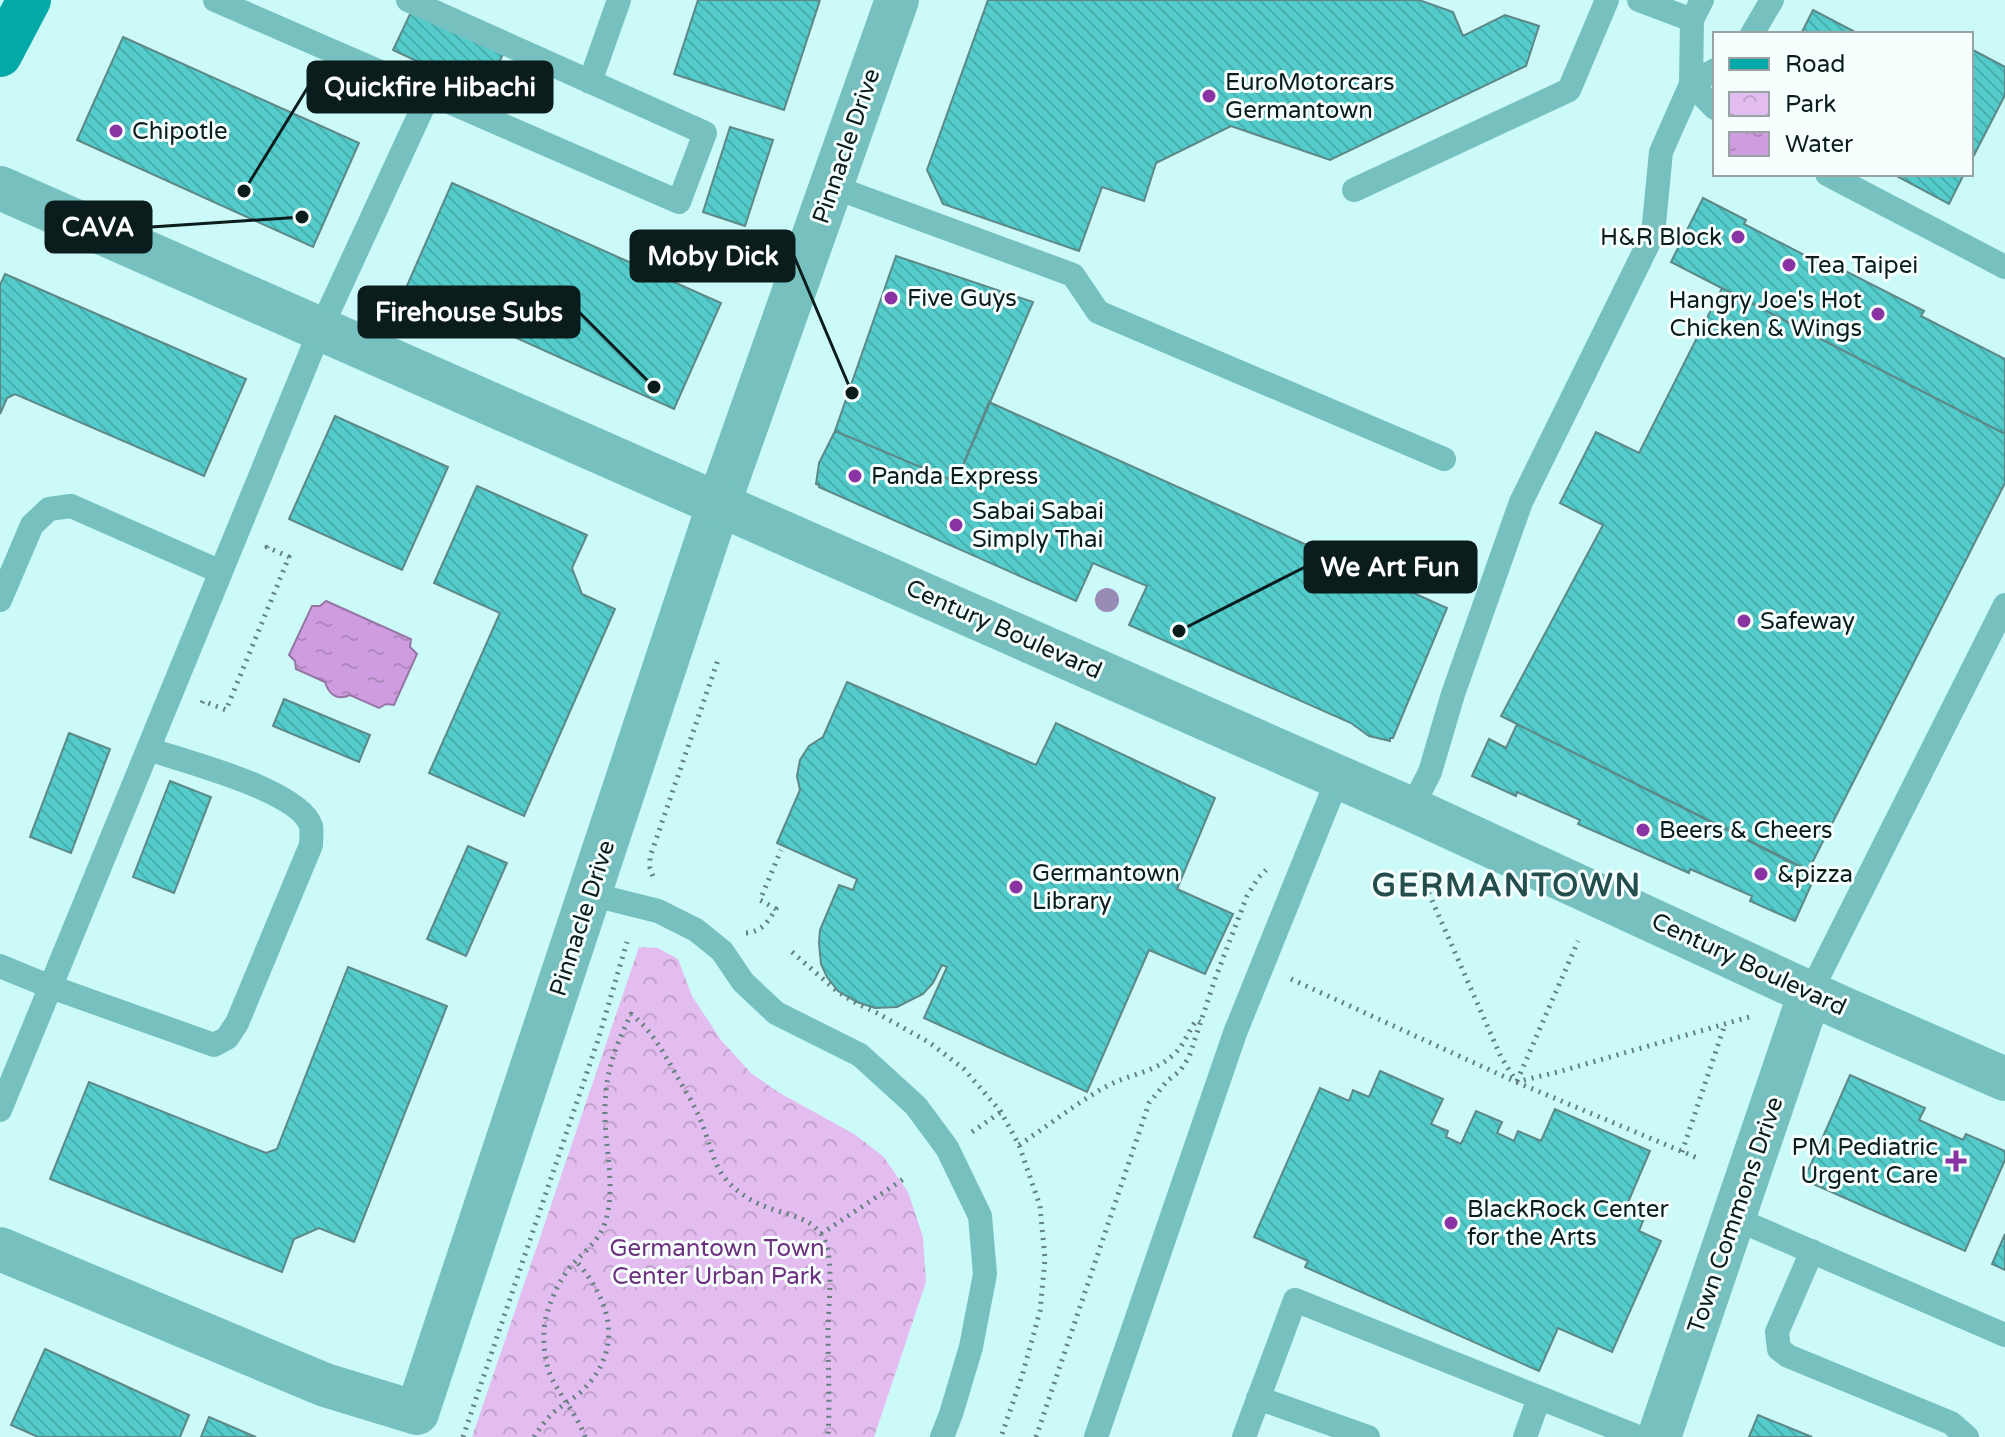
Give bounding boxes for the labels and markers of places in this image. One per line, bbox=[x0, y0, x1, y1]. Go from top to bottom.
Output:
callout: Quickfire Hibachi bbox=[308, 62, 552, 112]
place label: EuroMotorcars Germantown bbox=[1225, 68, 1394, 125]
marker: EuroMotorcars Germantown bbox=[1200, 87, 1218, 105]
place label: Chipotle bbox=[132, 117, 228, 146]
marker: Chipotle bbox=[107, 122, 125, 140]
callout: CAVA bbox=[46, 202, 151, 252]
place label: H&R Block bbox=[1600, 223, 1722, 252]
marker: H&R Block bbox=[1729, 228, 1747, 246]
callout: Moby Dick bbox=[631, 231, 794, 281]
place label: Tea Taipei bbox=[1805, 251, 1918, 280]
marker: Tea Taipei bbox=[1780, 256, 1798, 274]
place label: Five Guys bbox=[907, 284, 1017, 313]
place label: Hangry Joe's Hot Chicken & Wings bbox=[1668, 286, 1862, 343]
callout: Firehouse Subs bbox=[359, 287, 579, 337]
marker: Five Guys bbox=[882, 289, 900, 307]
marker: Hangry Joe's Hot Chicken & Wings bbox=[1869, 305, 1887, 323]
place label: Panda Express bbox=[871, 462, 1038, 491]
marker: Panda Express bbox=[846, 467, 864, 485]
place label: Sabai Sabai Simply Thai bbox=[972, 497, 1104, 554]
marker: Sabai Sabai Simply Thai bbox=[947, 516, 965, 534]
callout: We Art Fun bbox=[1305, 542, 1476, 592]
place label: Safeway bbox=[1760, 607, 1855, 636]
marker: Safeway bbox=[1735, 612, 1753, 630]
place label: Beers & Cheers bbox=[1659, 816, 1833, 845]
marker: Beers & Cheers bbox=[1634, 821, 1652, 839]
place label: Germantown Library bbox=[1032, 859, 1180, 916]
place label: &pizza bbox=[1777, 860, 1853, 889]
marker: &pizza bbox=[1752, 865, 1770, 883]
marker: Germantown Library bbox=[1007, 878, 1025, 896]
place label: PM Pediatric Urgent Care bbox=[1792, 1133, 1938, 1190]
marker: PM Pediatric Urgent Care bbox=[1945, 1150, 1967, 1172]
place label: BlackRock Center for the Arts bbox=[1467, 1195, 1669, 1252]
marker: BlackRock Center for the Arts bbox=[1442, 1214, 1460, 1232]

